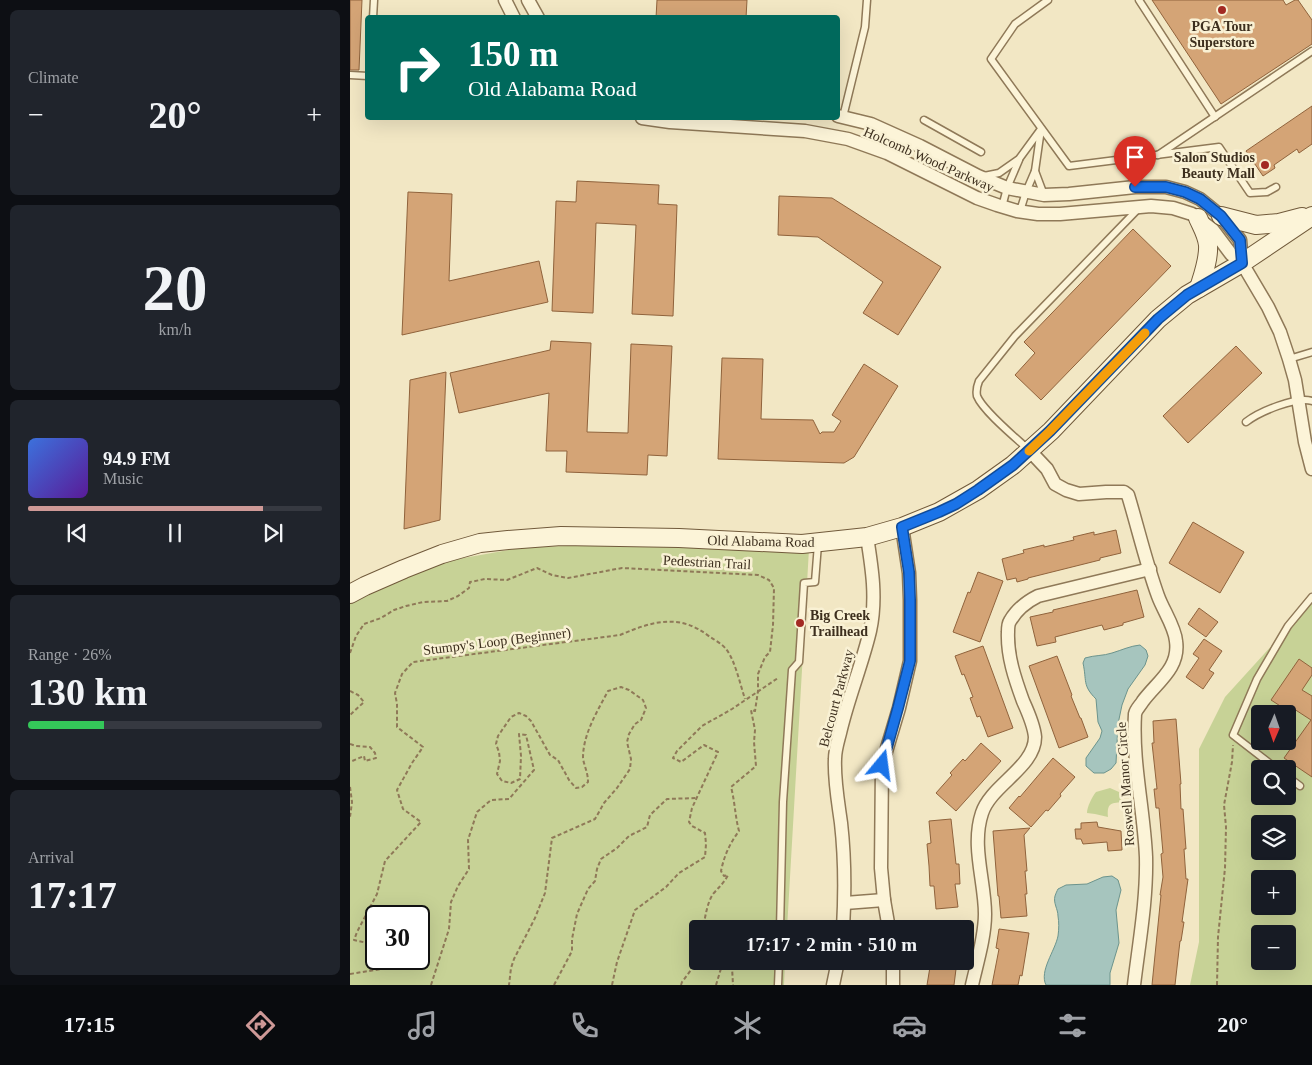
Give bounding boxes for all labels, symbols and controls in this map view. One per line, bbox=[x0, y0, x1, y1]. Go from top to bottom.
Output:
marker: PGA Tour Superstore bbox=[1216, 4, 1228, 16]
place label: PGA Tour Superstore bbox=[1189, 19, 1255, 50]
icon: right bbox=[385, 35, 450, 100]
text: 150 m bbox=[468, 35, 558, 74]
text: Climate bbox=[28, 69, 79, 86]
text: Old Alabama Road bbox=[468, 76, 637, 101]
text: 20° bbox=[148, 94, 202, 136]
text: − bbox=[28, 99, 44, 130]
text: + bbox=[306, 99, 322, 130]
street label: Holcomb Wood Parkway bbox=[861, 124, 996, 195]
pin bbox=[1114, 136, 1156, 187]
icon: arrive bbox=[1121, 143, 1149, 171]
place label: Salon Studios Beauty Mall bbox=[1174, 150, 1256, 181]
marker: Salon Studios Beauty Mall bbox=[1259, 159, 1271, 171]
text: 20 bbox=[143, 252, 208, 324]
text: km/h bbox=[159, 321, 191, 338]
text: 94.9 FM bbox=[103, 448, 171, 469]
text: Music bbox=[103, 470, 143, 487]
icon: previous bbox=[63, 519, 91, 547]
icon: pause bbox=[161, 519, 189, 547]
icon: next bbox=[259, 519, 287, 547]
street label: Old Alabama Road bbox=[707, 533, 815, 550]
street label: Pedestrian Trail bbox=[663, 553, 752, 572]
place label: Big Creek Trailhead bbox=[810, 608, 870, 639]
marker: Big Creek Trailhead bbox=[794, 617, 806, 629]
street label: Stumpy's Loop (Beginner) bbox=[422, 625, 572, 659]
text: Range · 26% bbox=[28, 646, 112, 663]
street label: Belcourt Parkway bbox=[816, 648, 857, 749]
text: 130 km bbox=[28, 671, 147, 713]
north arrow bbox=[1251, 705, 1296, 750]
map controls bbox=[1251, 705, 1296, 970]
street label: Roswell Manor Circle bbox=[1114, 721, 1137, 847]
position arrow bbox=[855, 738, 907, 790]
button: search bbox=[1251, 760, 1296, 805]
button: layers bbox=[1251, 815, 1296, 860]
text: Arrival bbox=[28, 849, 74, 866]
button: + bbox=[1251, 870, 1296, 915]
text: 17:17 bbox=[28, 874, 117, 916]
speed limit sign: 30 bbox=[365, 905, 430, 970]
button: − bbox=[1251, 925, 1296, 970]
text: 17:17 · 2 min · 510 m bbox=[746, 934, 917, 955]
icon: directions bbox=[243, 1008, 278, 1043]
icon: music bbox=[405, 1008, 440, 1043]
icon: phone bbox=[567, 1008, 602, 1043]
icon: climate bbox=[730, 1008, 765, 1043]
icon: car bbox=[892, 1008, 927, 1043]
icon: filters bbox=[1055, 1008, 1090, 1043]
text: 17:15 bbox=[64, 1012, 115, 1037]
text: 20° bbox=[1217, 1012, 1248, 1037]

